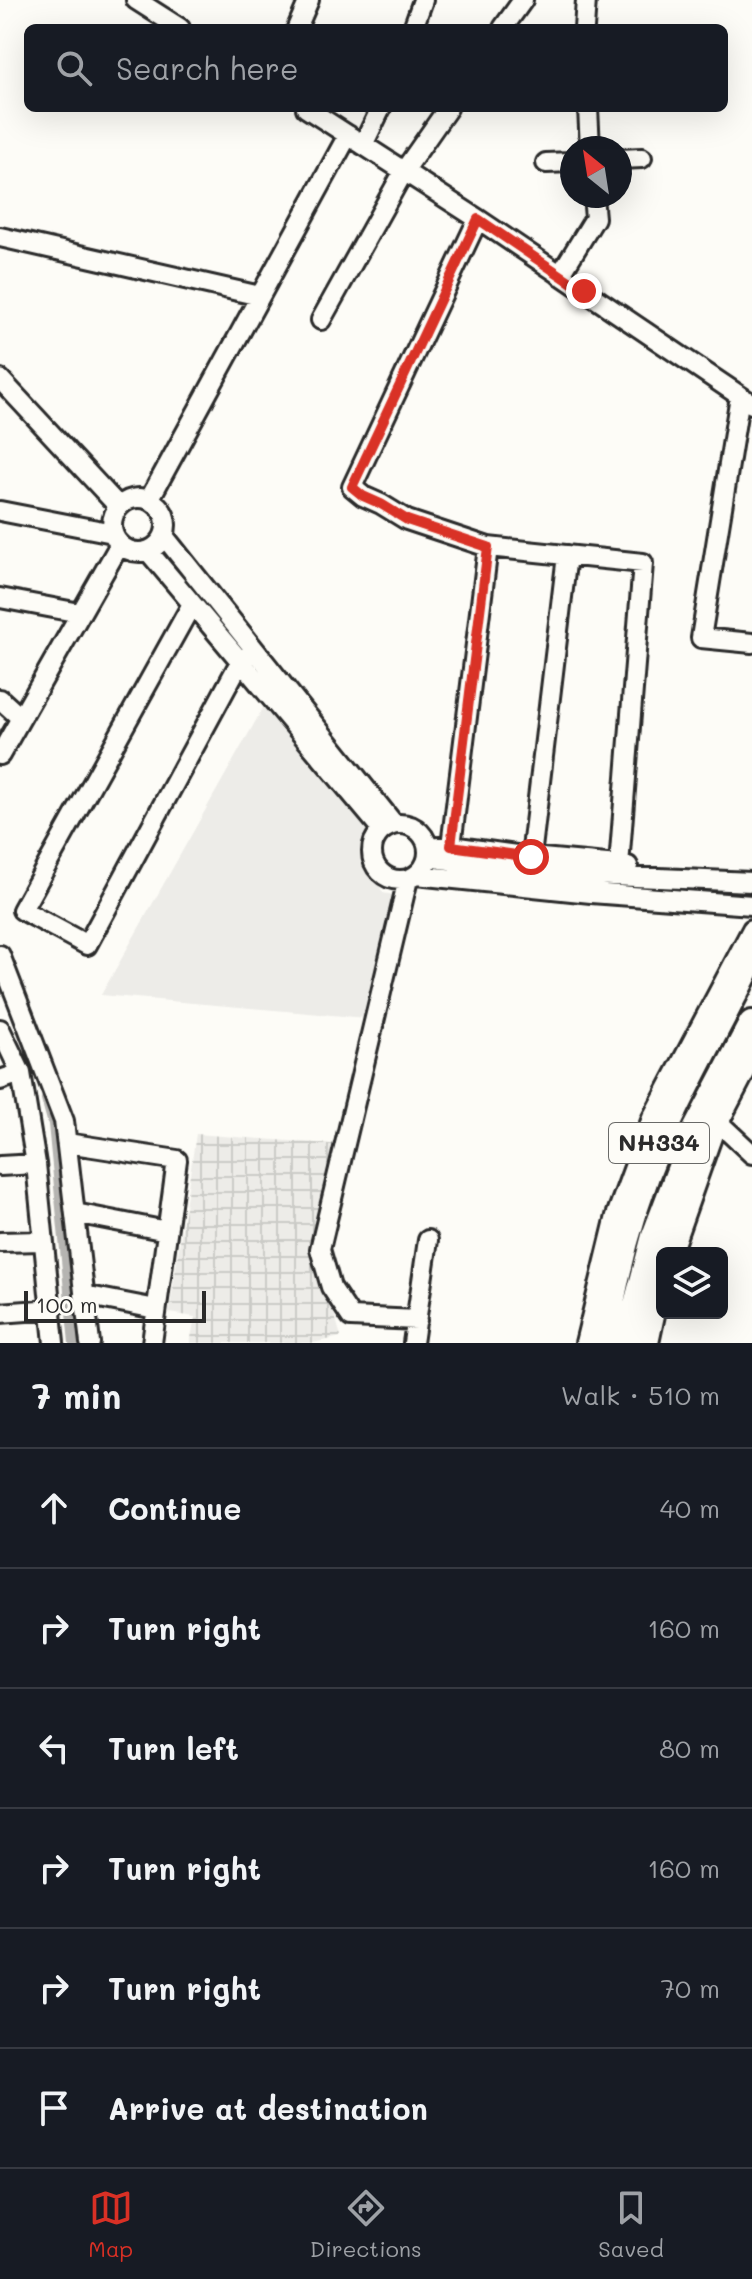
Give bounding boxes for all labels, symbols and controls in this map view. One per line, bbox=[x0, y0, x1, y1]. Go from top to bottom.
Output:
search box bbox=[24, 24, 728, 112]
icon: search bbox=[52, 46, 96, 90]
text: Search here bbox=[116, 48, 299, 88]
north arrow bbox=[560, 136, 632, 208]
route end bbox=[566, 273, 602, 309]
route start bbox=[513, 839, 549, 875]
road number: NH334 bbox=[609, 1123, 709, 1163]
map controls bbox=[656, 1247, 728, 1319]
button: layers bbox=[656, 1247, 728, 1319]
scale bar bbox=[24, 1287, 206, 1323]
text: 100 m bbox=[36, 1290, 98, 1319]
text: 7 min bbox=[32, 1373, 121, 1418]
text: Walk · 510 m bbox=[561, 1378, 720, 1412]
icon: ahead bbox=[32, 1486, 76, 1530]
text: Continue bbox=[108, 1488, 241, 1528]
text: 40 m bbox=[660, 1491, 720, 1525]
icon: right bbox=[32, 1606, 76, 1650]
text: Turn right bbox=[108, 1608, 261, 1648]
text: 160 m bbox=[648, 1611, 720, 1645]
icon: left bbox=[32, 1726, 76, 1770]
text: Turn left bbox=[108, 1728, 239, 1768]
text: 80 m bbox=[659, 1731, 720, 1765]
icon: right bbox=[32, 1846, 76, 1890]
text: Turn right bbox=[108, 1848, 261, 1888]
text: 160 m bbox=[648, 1851, 720, 1885]
icon: right bbox=[32, 1966, 76, 2010]
text: Turn right bbox=[108, 1968, 261, 2008]
text: 70 m bbox=[660, 1971, 720, 2005]
icon: arrive bbox=[32, 2086, 76, 2130]
text: Arrive at destination bbox=[108, 2088, 428, 2128]
tab: Map bbox=[88, 2186, 133, 2263]
tab: Directions bbox=[310, 2186, 422, 2263]
tab: Saved bbox=[598, 2186, 664, 2263]

